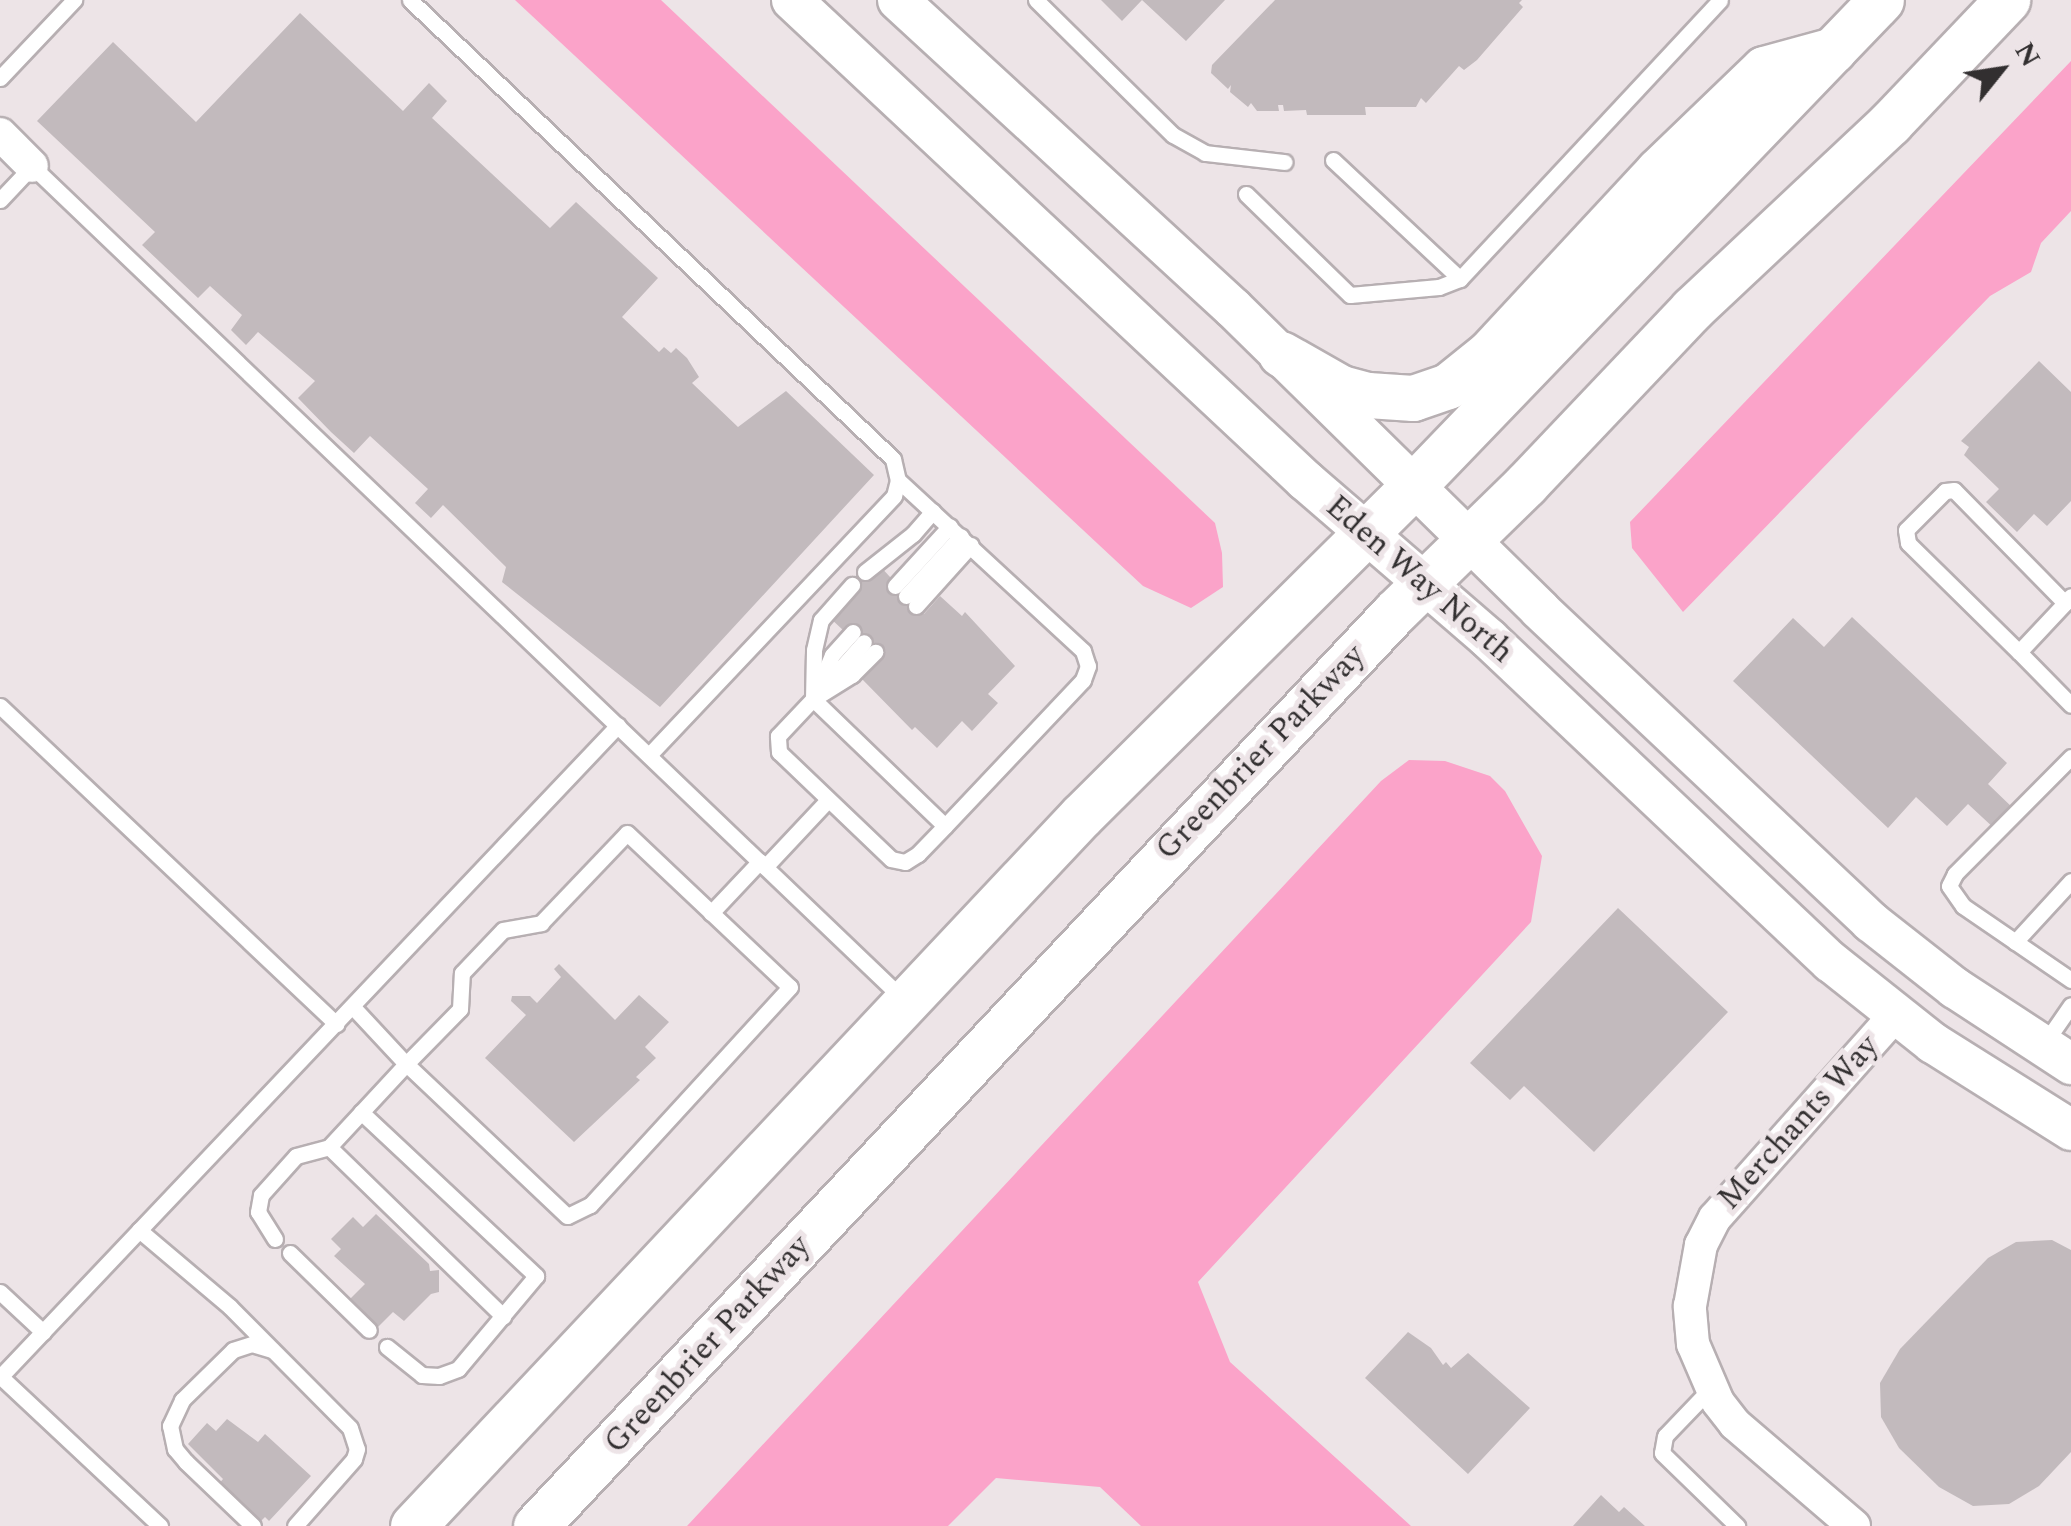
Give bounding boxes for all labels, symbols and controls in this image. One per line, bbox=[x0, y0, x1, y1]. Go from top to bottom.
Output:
north arrow bbox=[1951, 20, 2051, 120]
text: N bbox=[2003, 34, 2052, 75]
street label: Eden Way North bbox=[1317, 488, 1521, 672]
street label: Greenbrier Parkway bbox=[1148, 637, 1374, 869]
street label: Merchants Way bbox=[1711, 1028, 1887, 1218]
street label: Greenbrier Parkway bbox=[597, 1228, 819, 1462]

